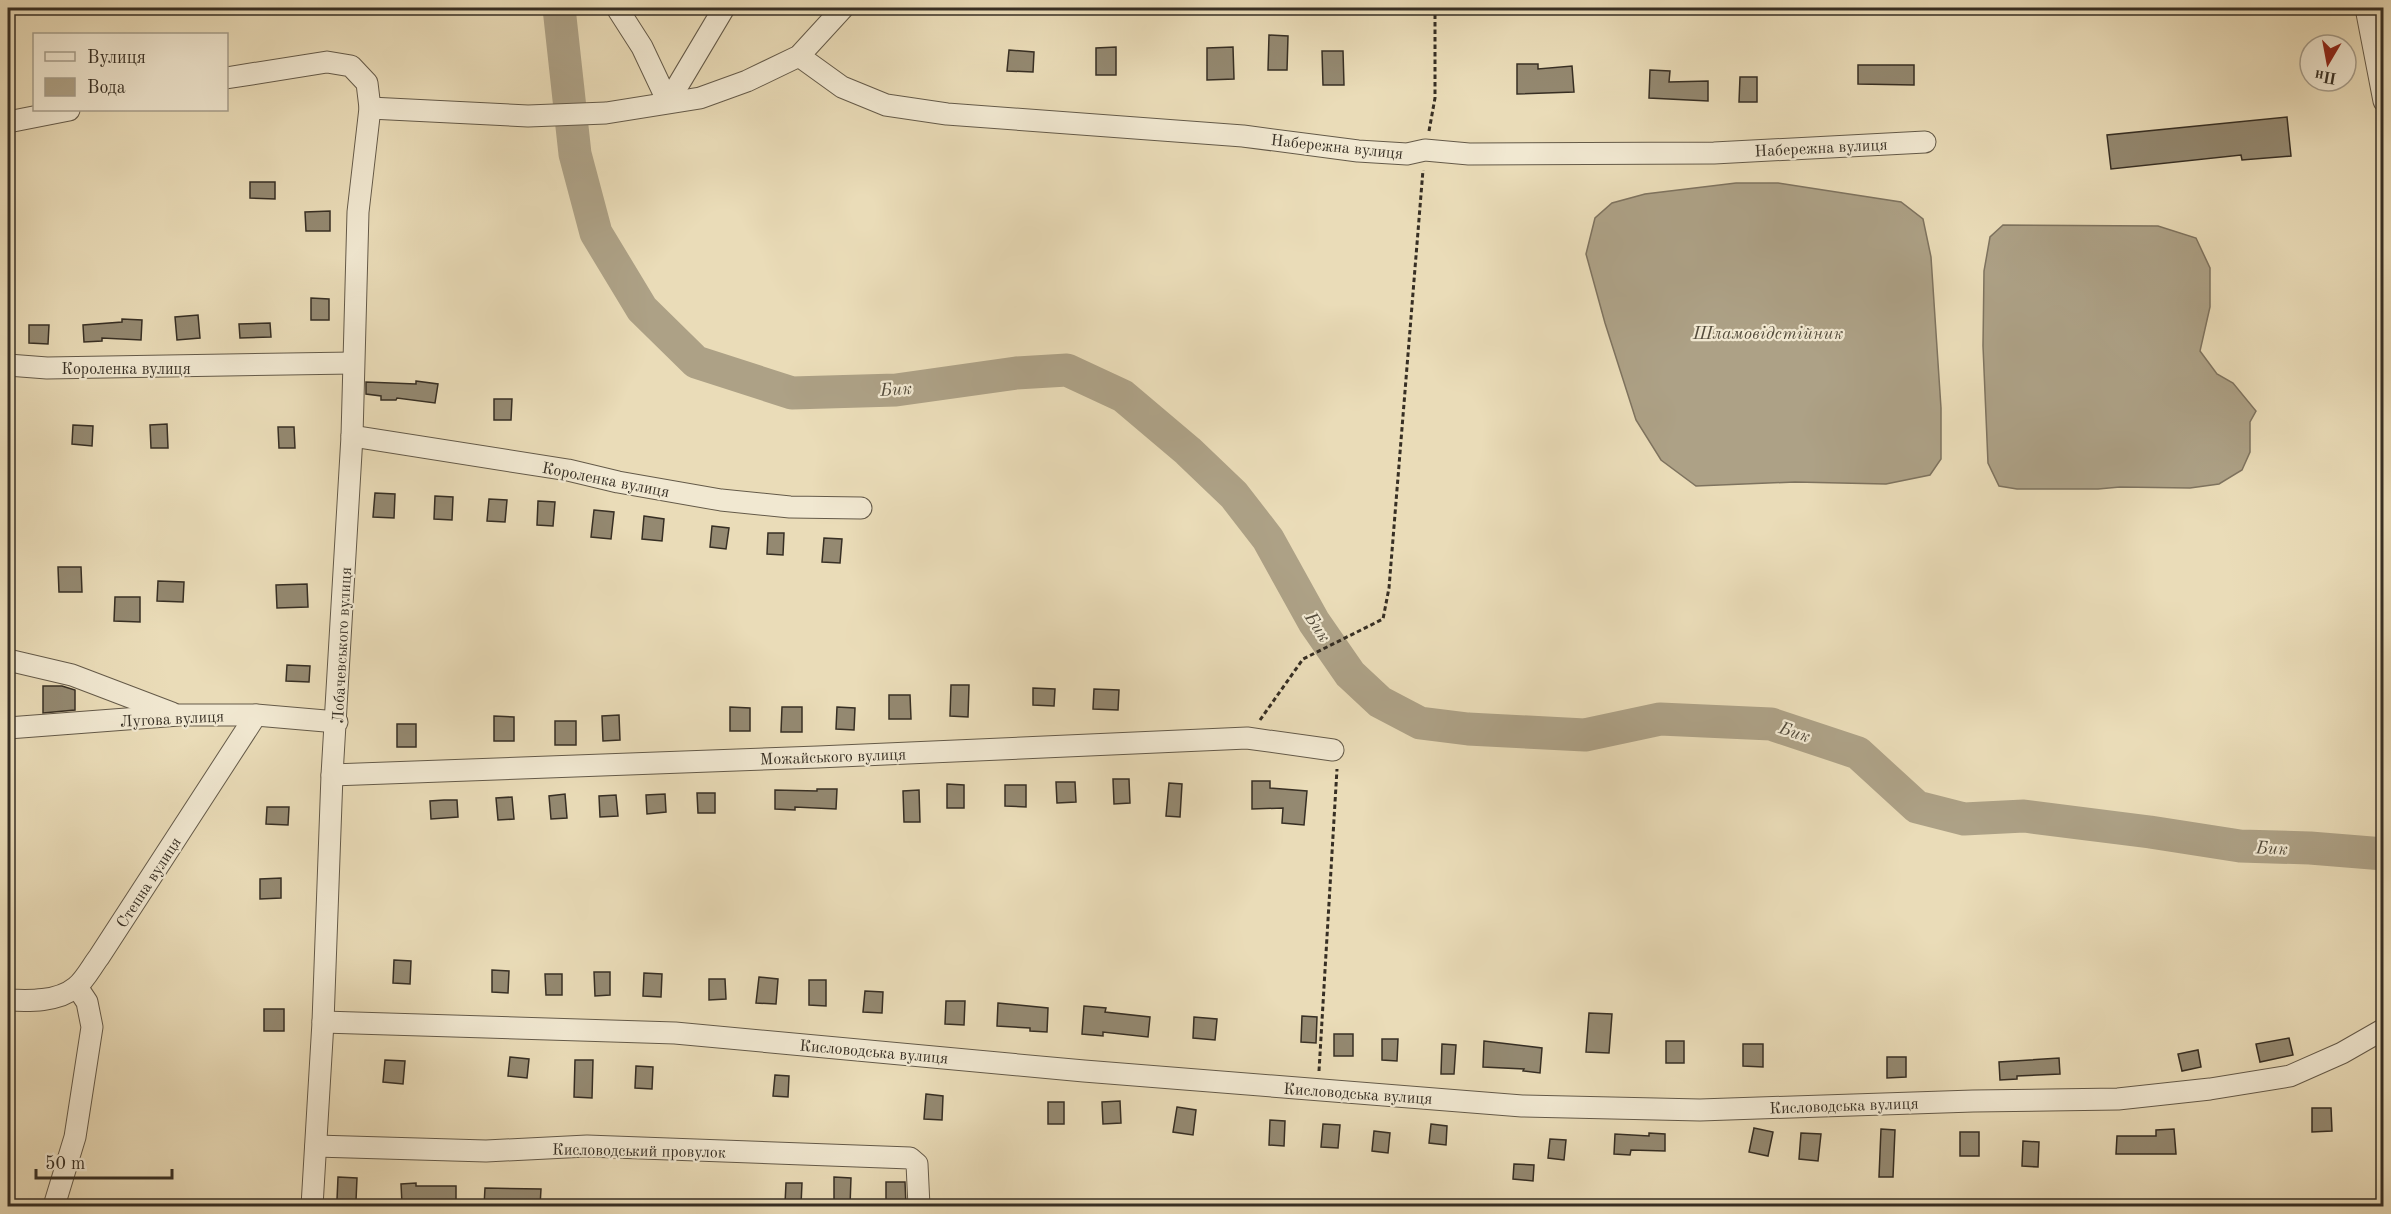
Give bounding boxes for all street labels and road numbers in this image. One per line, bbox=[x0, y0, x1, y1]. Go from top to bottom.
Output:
street label: Набережна вулиця bbox=[1270, 133, 1404, 163]
street label: Набережна вулиця bbox=[1754, 138, 1888, 160]
street label: Короленка вулиця bbox=[61, 362, 191, 378]
street label: Короленка вулиця bbox=[541, 461, 671, 501]
street label: Лобачевського вулиця bbox=[331, 567, 355, 724]
street label: Лугова вулиця bbox=[120, 709, 225, 731]
street label: Можайського вулиця bbox=[760, 747, 907, 769]
street label: Степна вулиця bbox=[114, 835, 185, 931]
street label: Кисловодська вулиця bbox=[799, 1039, 949, 1067]
street label: Кисловодська вулиця bbox=[1283, 1082, 1433, 1108]
street label: Кисловодська вулиця bbox=[1769, 1096, 1919, 1118]
street label: Кисловодський провулок bbox=[552, 1142, 726, 1162]

